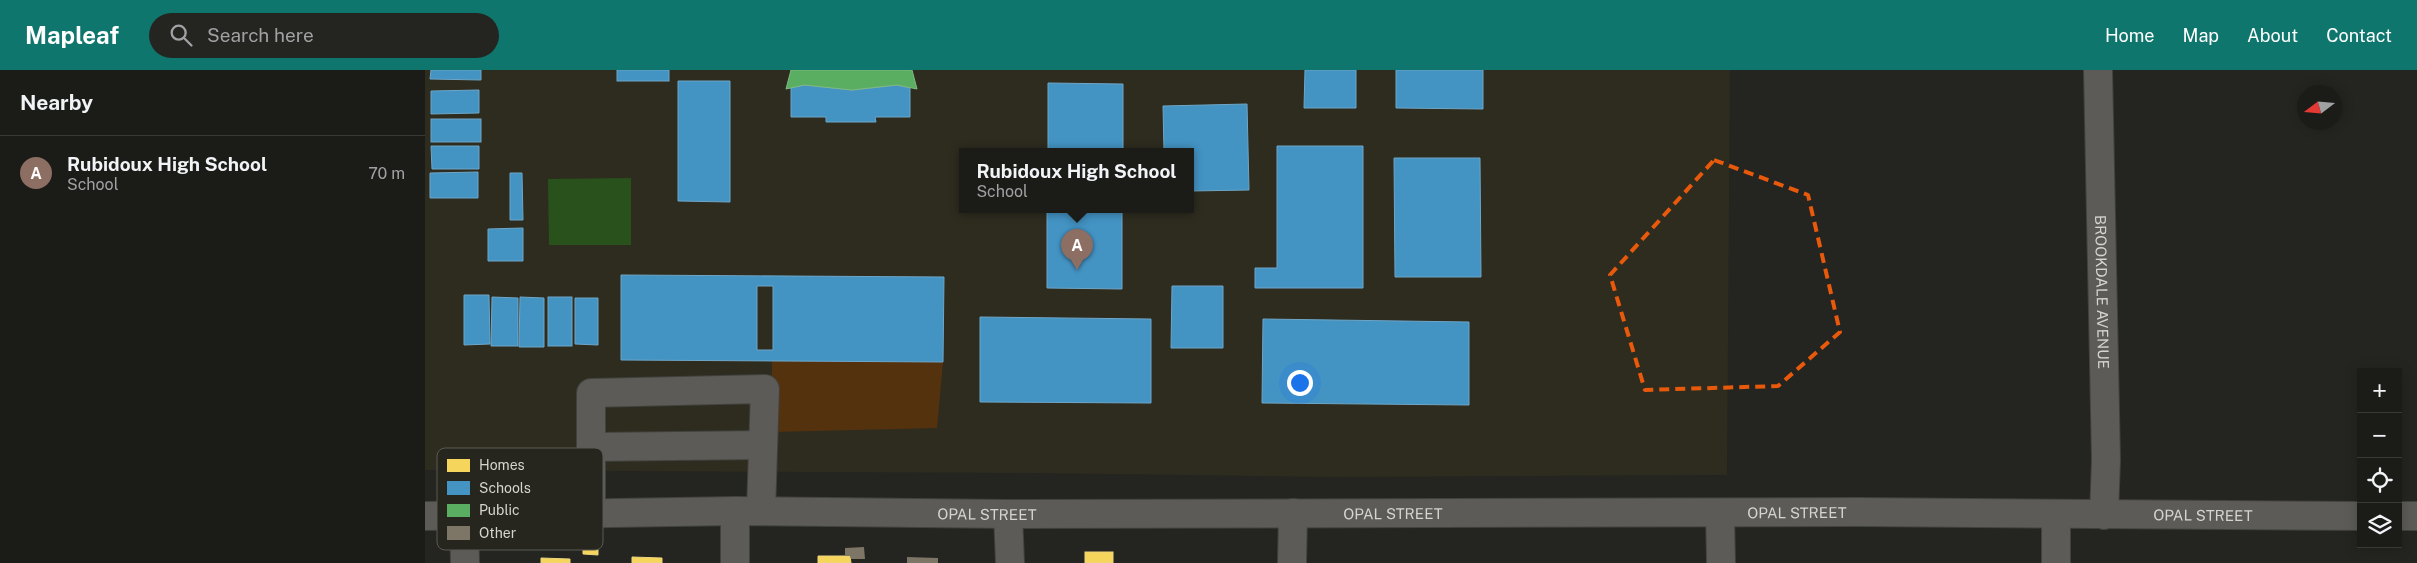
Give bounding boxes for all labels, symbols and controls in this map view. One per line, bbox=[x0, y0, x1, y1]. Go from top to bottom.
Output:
search box bbox=[149, 13, 499, 58]
text: Mapleaf bbox=[25, 21, 119, 49]
icon: search bbox=[167, 21, 195, 49]
text: Search here bbox=[207, 24, 314, 46]
text: Home bbox=[2105, 25, 2155, 46]
text: Map bbox=[2183, 25, 2219, 46]
text: About bbox=[2247, 25, 2298, 46]
text: Contact bbox=[2326, 25, 2392, 46]
north arrow bbox=[2297, 85, 2342, 130]
text: Nearby bbox=[20, 90, 93, 115]
popup bbox=[959, 148, 1194, 213]
text: Rubidoux High School bbox=[67, 153, 267, 175]
text: Rubidoux High School bbox=[976, 160, 1177, 182]
text: A bbox=[30, 164, 42, 183]
text: 70 m bbox=[368, 164, 405, 183]
text: School bbox=[67, 175, 118, 194]
text: School bbox=[976, 182, 1028, 201]
street label: BROOKDALE AVENUE bbox=[2092, 215, 2113, 369]
pin: A bbox=[1061, 229, 1093, 270]
map controls bbox=[2357, 368, 2402, 548]
button: + bbox=[2357, 368, 2402, 413]
your location bbox=[1287, 370, 1313, 396]
button: − bbox=[2357, 413, 2402, 458]
legend bbox=[437, 448, 603, 550]
text: Homes bbox=[479, 457, 525, 473]
button: locate bbox=[2357, 458, 2402, 503]
text: Schools bbox=[479, 480, 531, 496]
text: Public bbox=[479, 502, 520, 518]
button: layers bbox=[2357, 503, 2402, 548]
street label: OPAL STREET bbox=[1343, 504, 1443, 522]
street label: OPAL STREET bbox=[1747, 504, 1847, 521]
street label: OPAL STREET bbox=[937, 505, 1037, 523]
street label: OPAL STREET bbox=[2153, 506, 2253, 524]
text: Other bbox=[479, 525, 516, 541]

